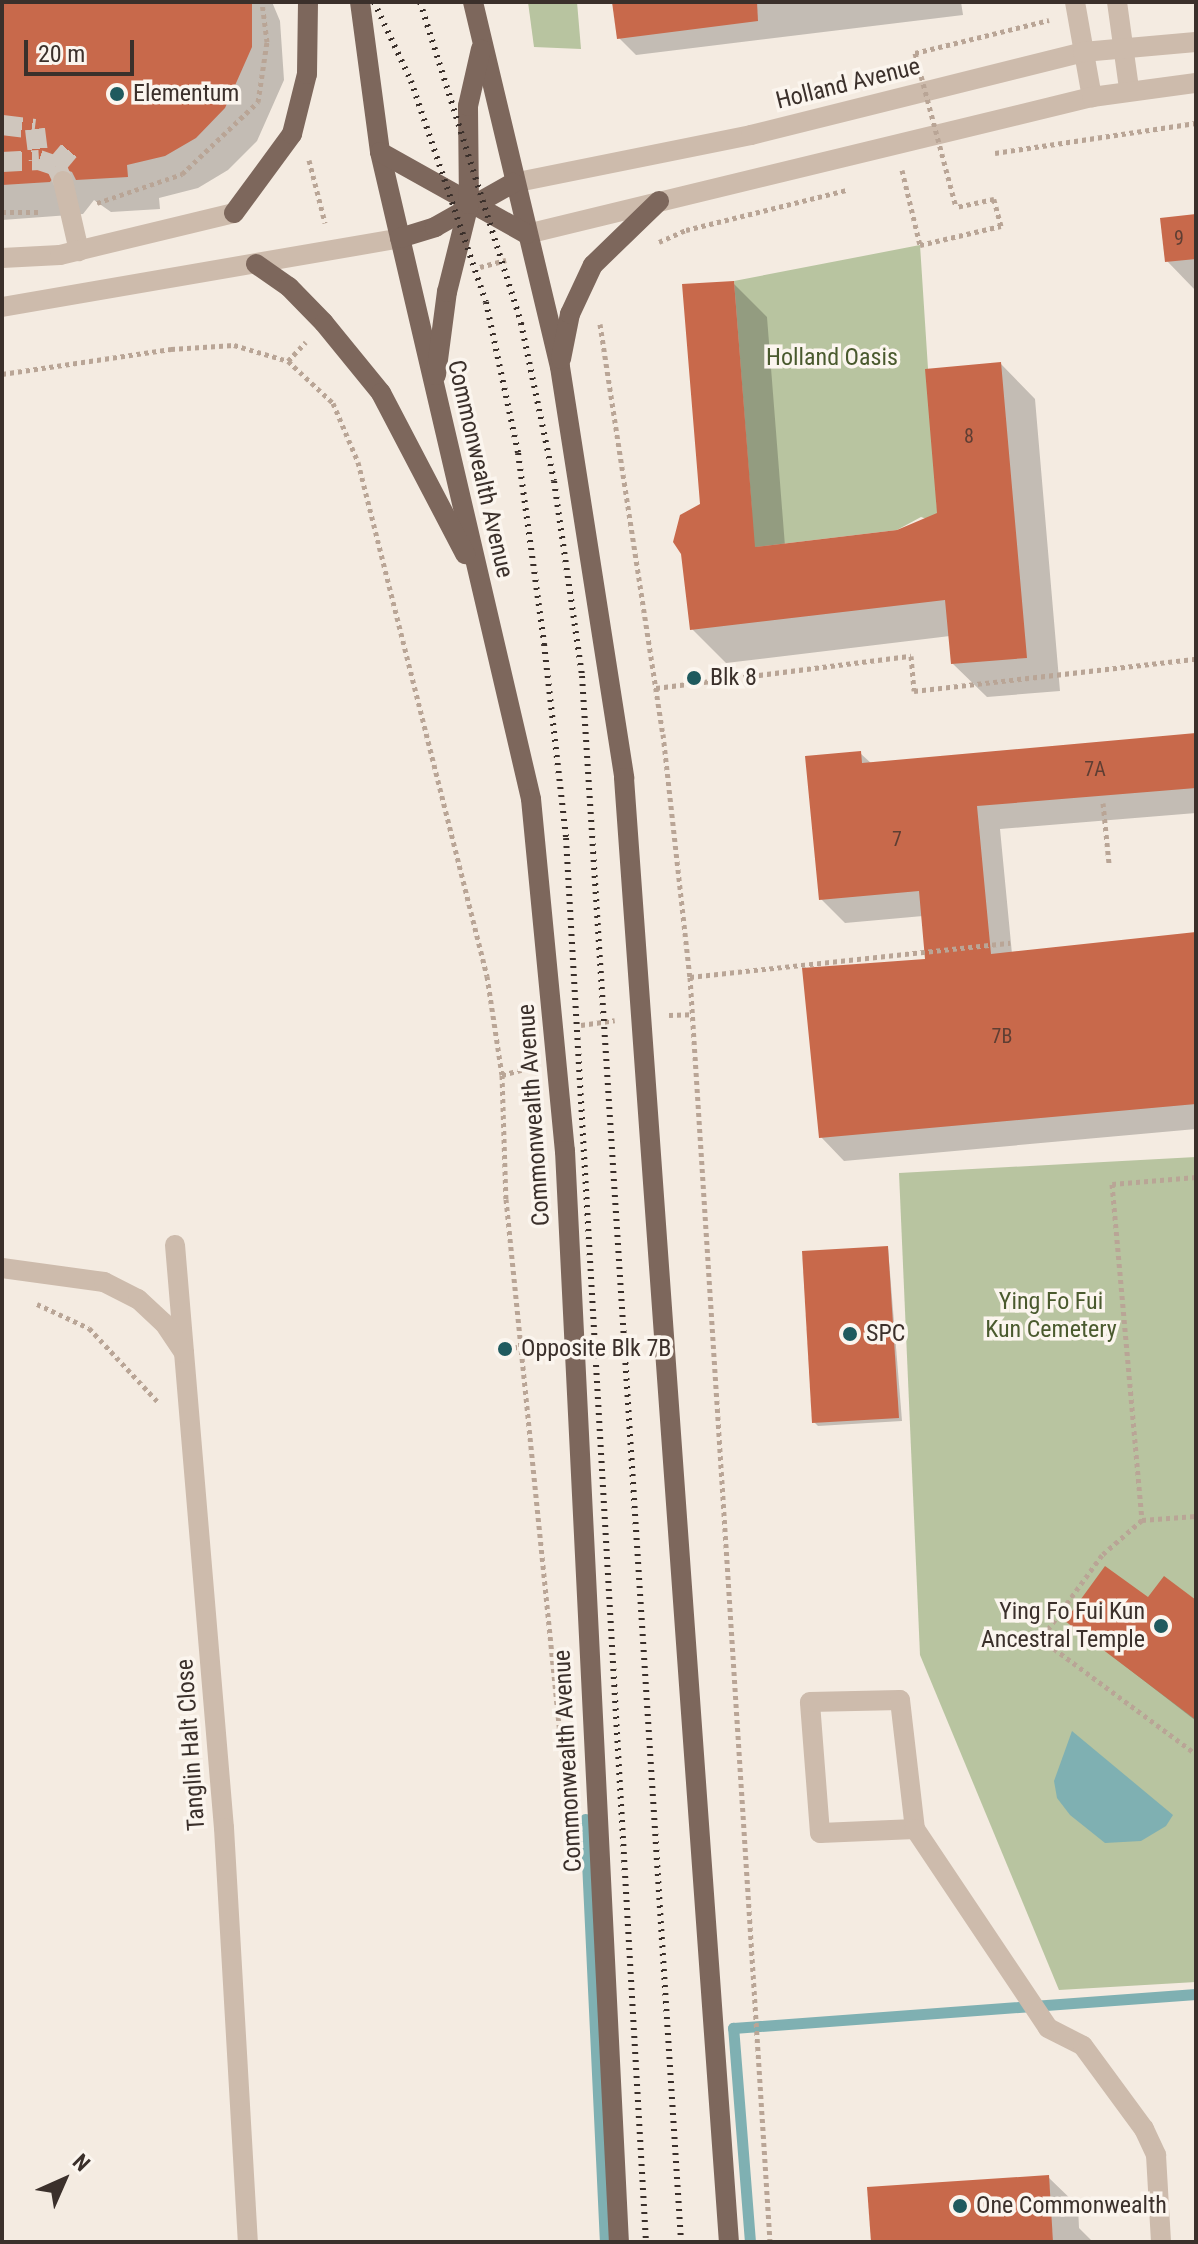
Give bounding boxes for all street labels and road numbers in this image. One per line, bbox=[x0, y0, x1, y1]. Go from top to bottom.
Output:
street label: Holland Avenue bbox=[773, 52, 923, 116]
street label: Commonwealth Avenue bbox=[441, 357, 519, 581]
street label: Commonwealth Avenue bbox=[512, 1003, 556, 1227]
street label: Commonwealth Avenue bbox=[548, 1649, 588, 1873]
street label: Tanglin Halt Close bbox=[171, 1658, 211, 1832]

